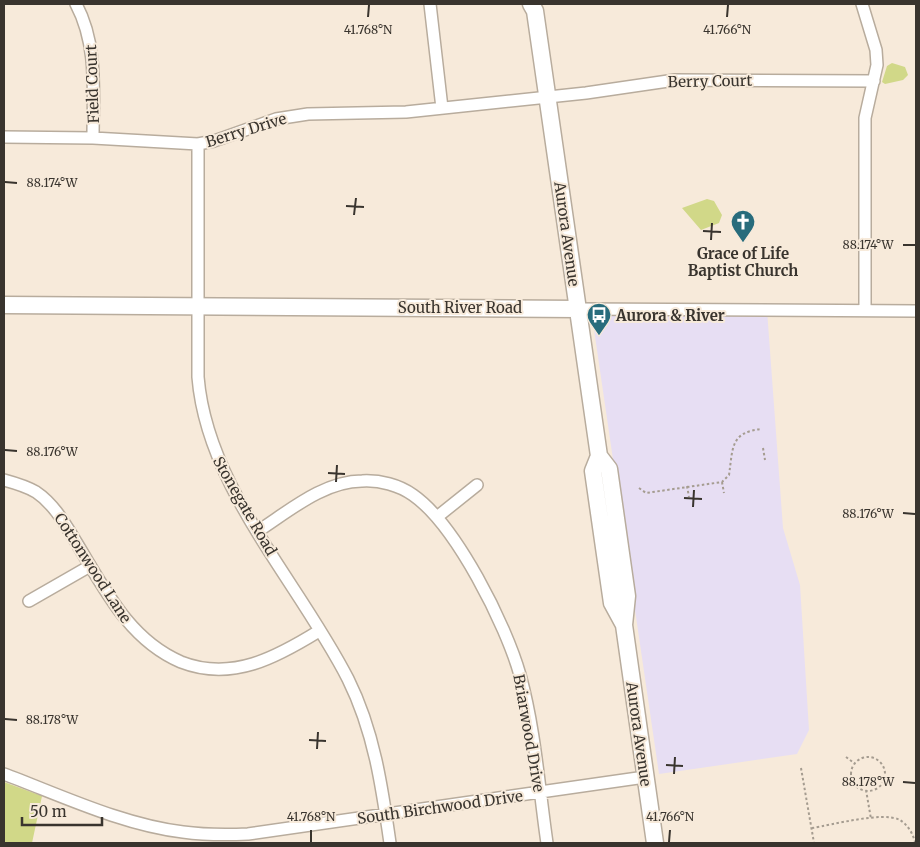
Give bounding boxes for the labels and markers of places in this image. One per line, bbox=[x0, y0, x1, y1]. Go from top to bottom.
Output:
church icon: Grace of Life Baptist Church bbox=[730, 209, 756, 243]
place label: Grace of Life Baptist Church bbox=[688, 244, 798, 280]
bus stop icon: Aurora & River bbox=[586, 302, 612, 336]
place label: Aurora & River bbox=[615, 306, 725, 325]

